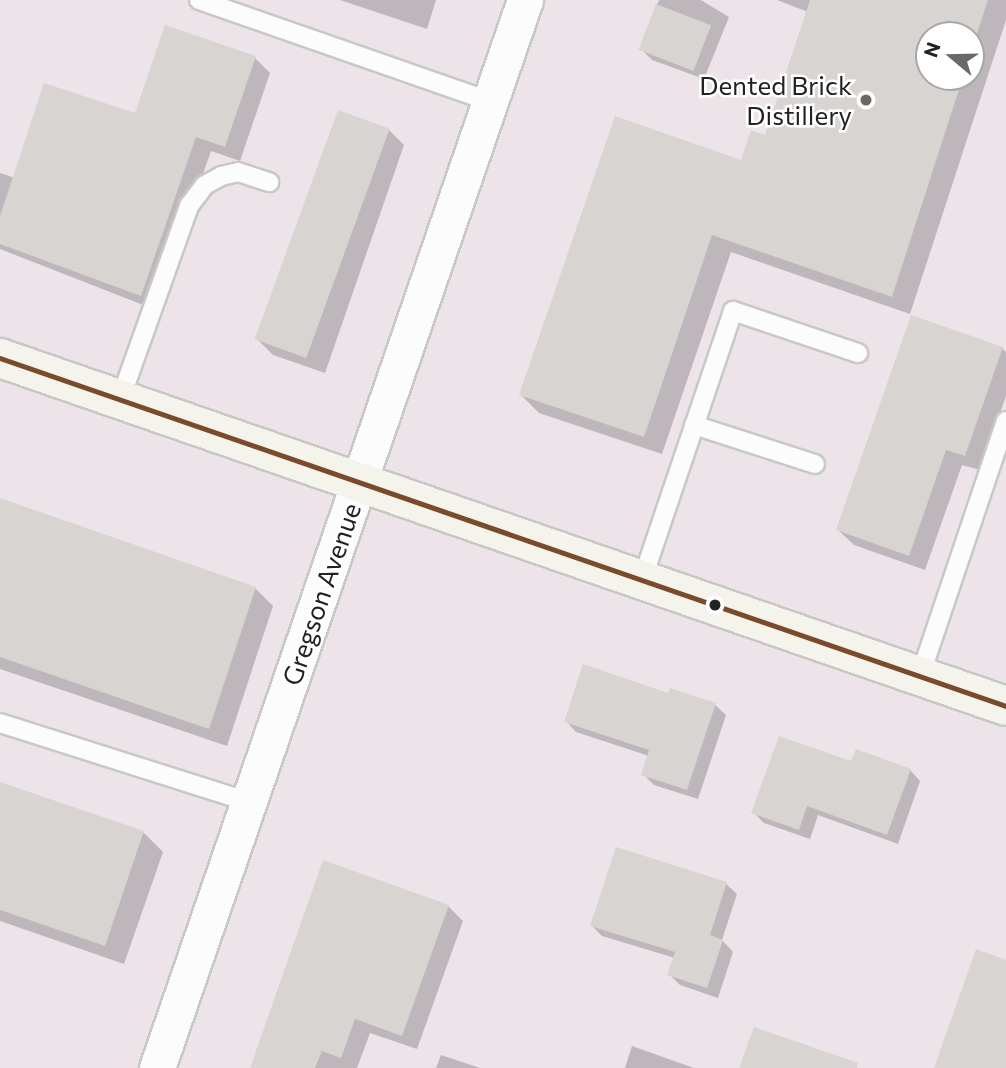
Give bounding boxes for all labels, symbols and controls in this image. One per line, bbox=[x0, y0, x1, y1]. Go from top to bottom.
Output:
north arrow bbox=[915, 21, 985, 91]
text: N bbox=[918, 39, 945, 60]
place label: Dented Brick Distillery bbox=[699, 69, 852, 130]
marker: Dented Brick Distillery bbox=[858, 92, 874, 108]
street label: Gregson Avenue bbox=[275, 499, 367, 689]
unlabelled marker bbox=[708, 598, 722, 612]

